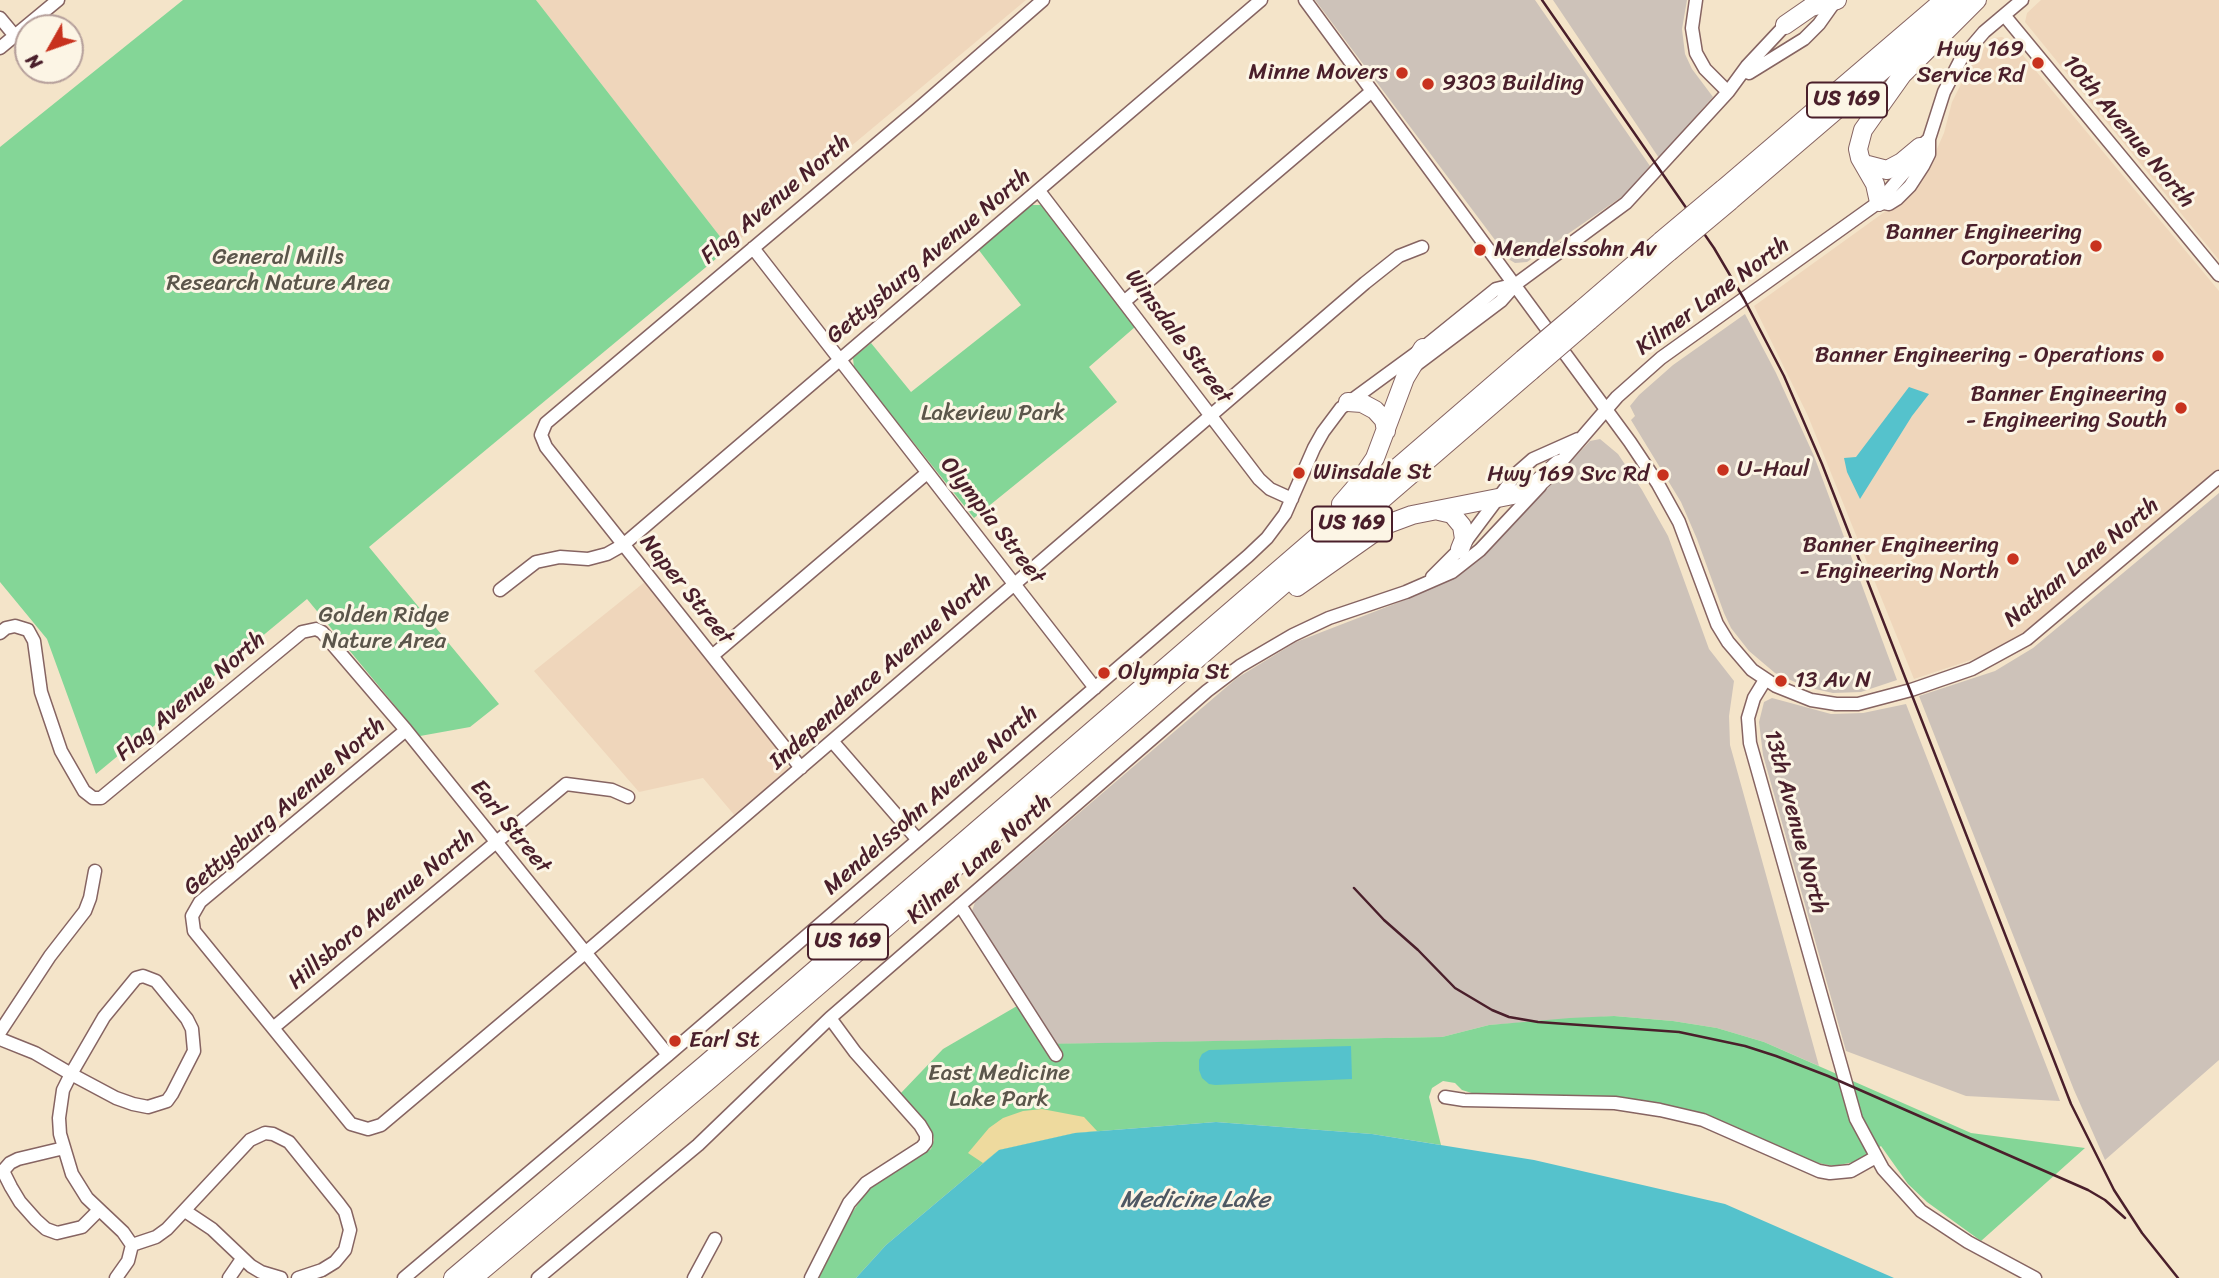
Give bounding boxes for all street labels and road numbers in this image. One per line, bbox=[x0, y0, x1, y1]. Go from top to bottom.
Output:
street label: 10th Avenue North bbox=[2056, 50, 2200, 214]
road number: US 169 bbox=[1807, 82, 1887, 118]
street label: Flag Avenue North bbox=[696, 129, 856, 271]
street label: Gettysburg Avenue North bbox=[821, 164, 1037, 350]
street label: Kilmer Lane North bbox=[1631, 232, 1795, 362]
street label: Winsdale Street bbox=[1118, 264, 1238, 410]
street label: Olympia Street bbox=[934, 452, 1050, 590]
street label: Nathan Lane North bbox=[1999, 492, 2165, 634]
road number: US 169 bbox=[1312, 506, 1392, 542]
street label: Naper Street bbox=[633, 529, 739, 651]
street label: Independence Avenue North bbox=[764, 568, 998, 776]
street label: Flag Avenue North bbox=[111, 626, 271, 768]
street label: Mendelssohn Avenue North bbox=[818, 700, 1044, 902]
street label: Gettysburg Avenue North bbox=[179, 712, 391, 902]
street label: 13th Avenue North bbox=[1757, 727, 1833, 917]
street label: Earl Street bbox=[464, 774, 556, 880]
street label: Kilmer Lane North bbox=[902, 789, 1058, 931]
street label: Hillsboro Avenue North bbox=[283, 824, 481, 996]
road number: US 169 bbox=[808, 925, 888, 960]

